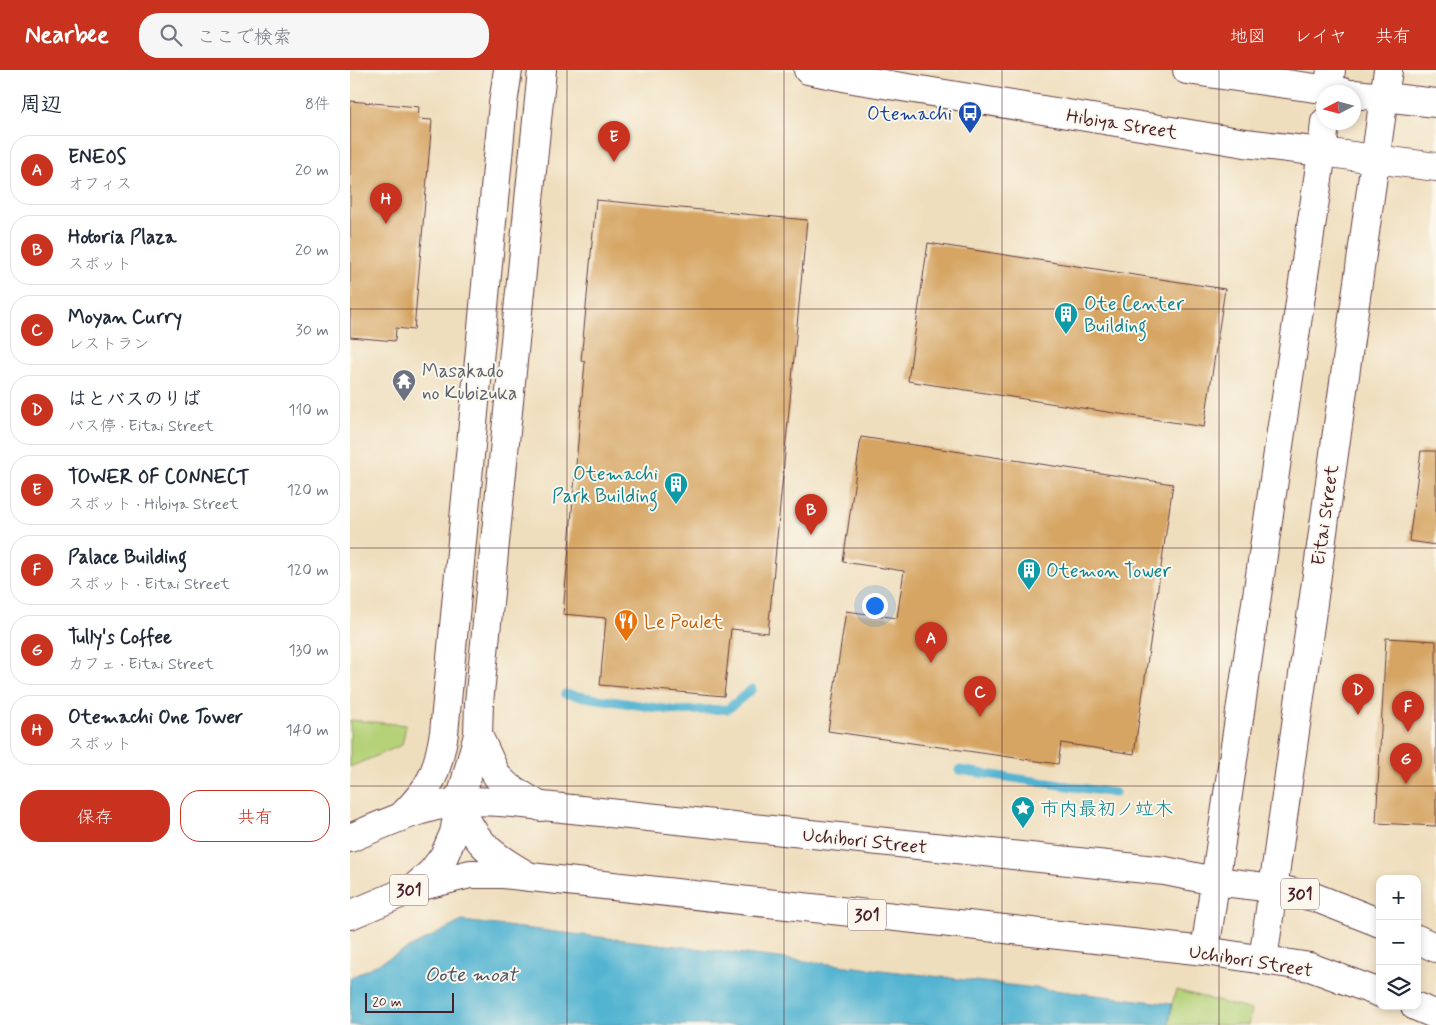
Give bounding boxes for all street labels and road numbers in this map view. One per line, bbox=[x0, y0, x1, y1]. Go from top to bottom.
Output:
street label: Hibiya Street bbox=[1064, 103, 1179, 146]
street label: Eitai Street bbox=[1306, 463, 1345, 567]
street label: Uchibori Street bbox=[801, 823, 928, 860]
road number: 301 bbox=[390, 874, 428, 906]
road number: 301 bbox=[1281, 879, 1319, 910]
road number: 301 bbox=[848, 900, 886, 930]
street label: Uchibori Street bbox=[1187, 939, 1315, 984]

